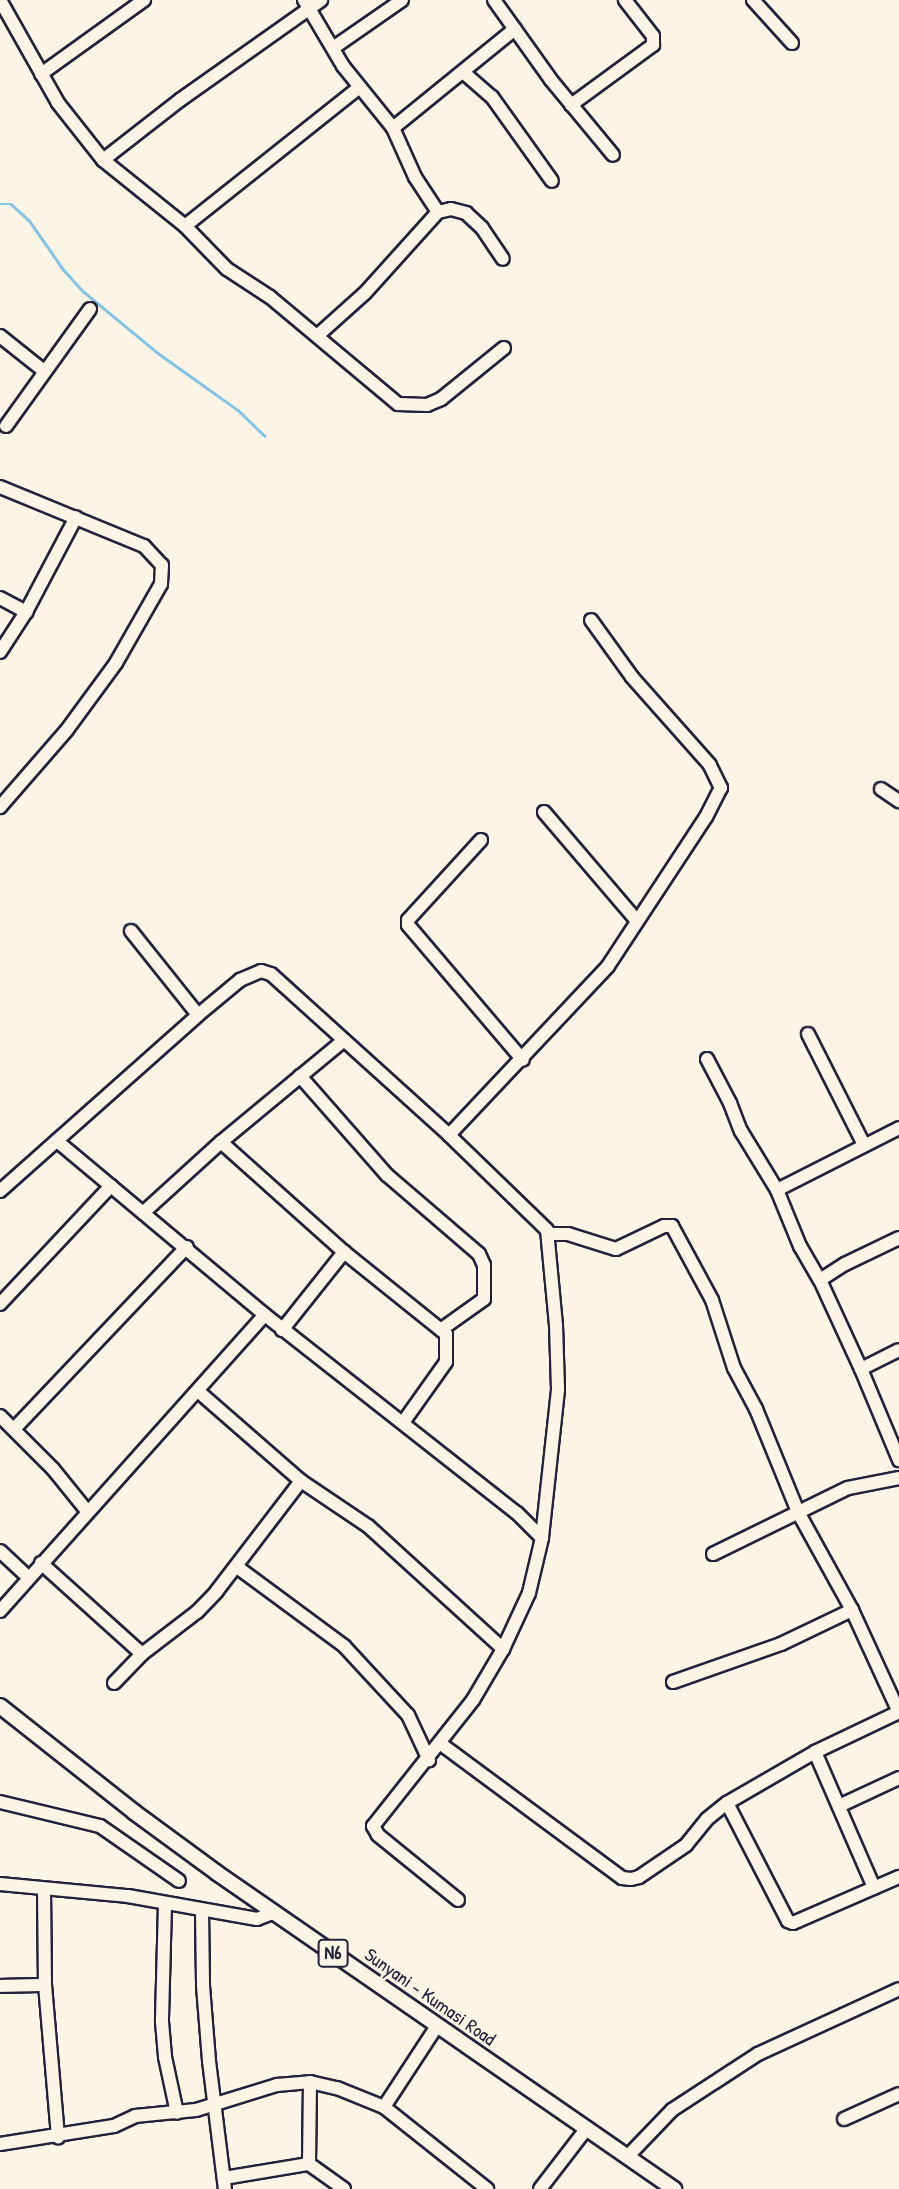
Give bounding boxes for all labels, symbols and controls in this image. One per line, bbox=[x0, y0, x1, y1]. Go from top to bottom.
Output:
road number: N6 bbox=[317, 1938, 349, 1968]
street label: Sunyani - Kumasi Road bbox=[360, 1943, 500, 2051]

